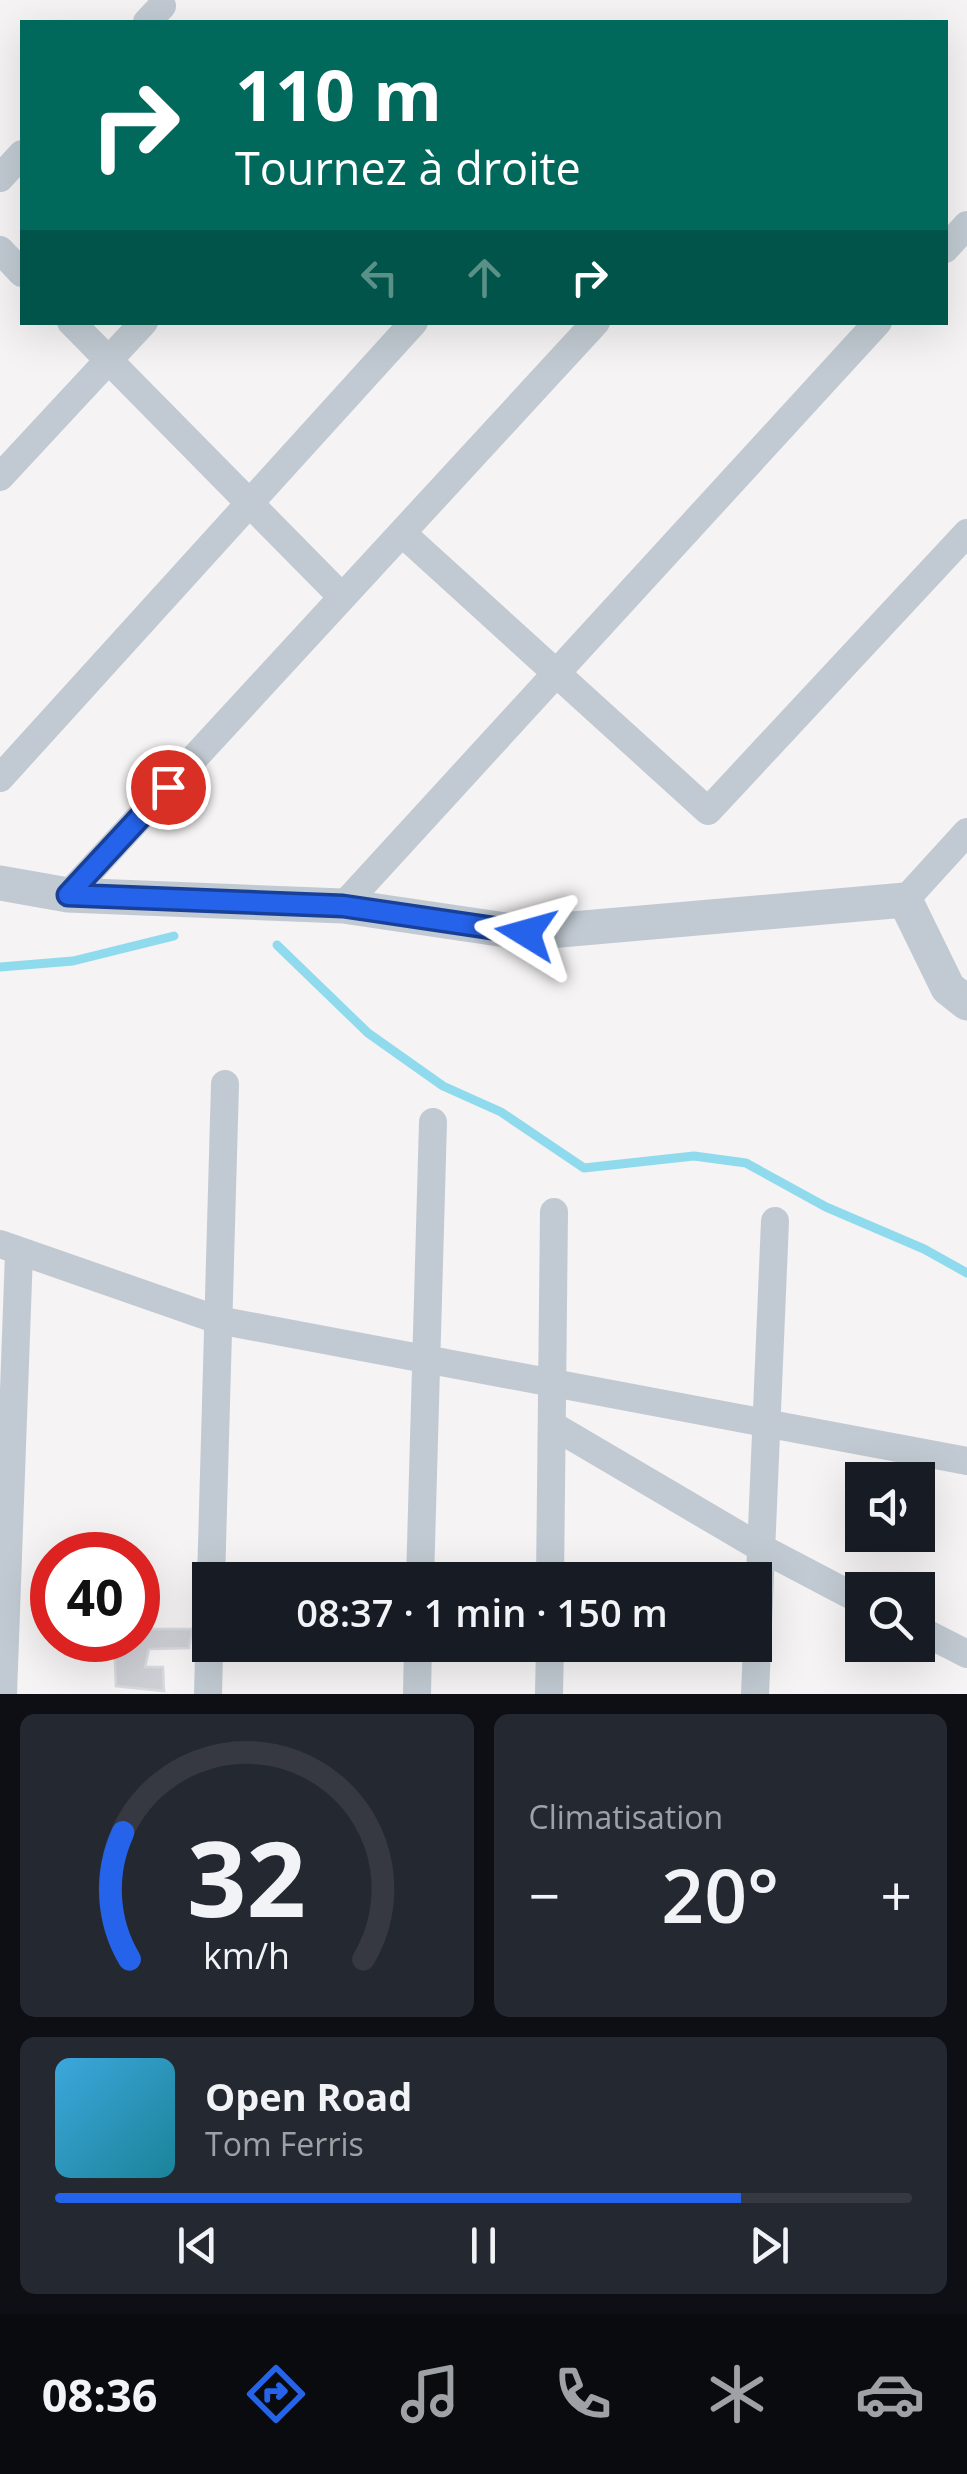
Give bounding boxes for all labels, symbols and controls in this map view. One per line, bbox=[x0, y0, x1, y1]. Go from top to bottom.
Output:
text: 110 m bbox=[235, 46, 442, 142]
icon: right bbox=[70, 60, 200, 190]
text: Tournez à droite bbox=[235, 137, 581, 198]
icon: left bbox=[352, 250, 407, 305]
icon: ahead bbox=[457, 250, 512, 305]
icon: right bbox=[562, 250, 617, 305]
pin bbox=[126, 745, 211, 830]
icon: arrive bbox=[141, 760, 196, 815]
position arrow bbox=[474, 881, 578, 985]
map controls bbox=[845, 1462, 935, 1662]
button: sound bbox=[845, 1462, 935, 1552]
speed limit sign: 40 bbox=[30, 1532, 160, 1662]
button: search bbox=[845, 1572, 935, 1662]
text: 08:37 · 1 min · 150 m bbox=[296, 1586, 668, 1638]
text: Climatisation bbox=[529, 1795, 723, 1838]
text: 32 bbox=[187, 1806, 306, 1947]
text: 20° bbox=[661, 1843, 779, 1945]
text: − bbox=[529, 1857, 560, 1932]
text: + bbox=[881, 1857, 912, 1932]
text: km/h bbox=[203, 1931, 290, 1979]
text: Open Road bbox=[205, 2070, 412, 2122]
text: Tom Ferris bbox=[205, 2122, 364, 2165]
icon: previous bbox=[170, 2218, 225, 2273]
icon: pause bbox=[456, 2218, 511, 2273]
icon: next bbox=[742, 2218, 797, 2273]
icon: directions bbox=[241, 2359, 311, 2429]
icon: music bbox=[395, 2359, 465, 2429]
icon: phone bbox=[548, 2359, 618, 2429]
icon: climate bbox=[702, 2359, 772, 2429]
icon: car bbox=[855, 2359, 925, 2429]
text: 08:36 bbox=[42, 2364, 158, 2425]

